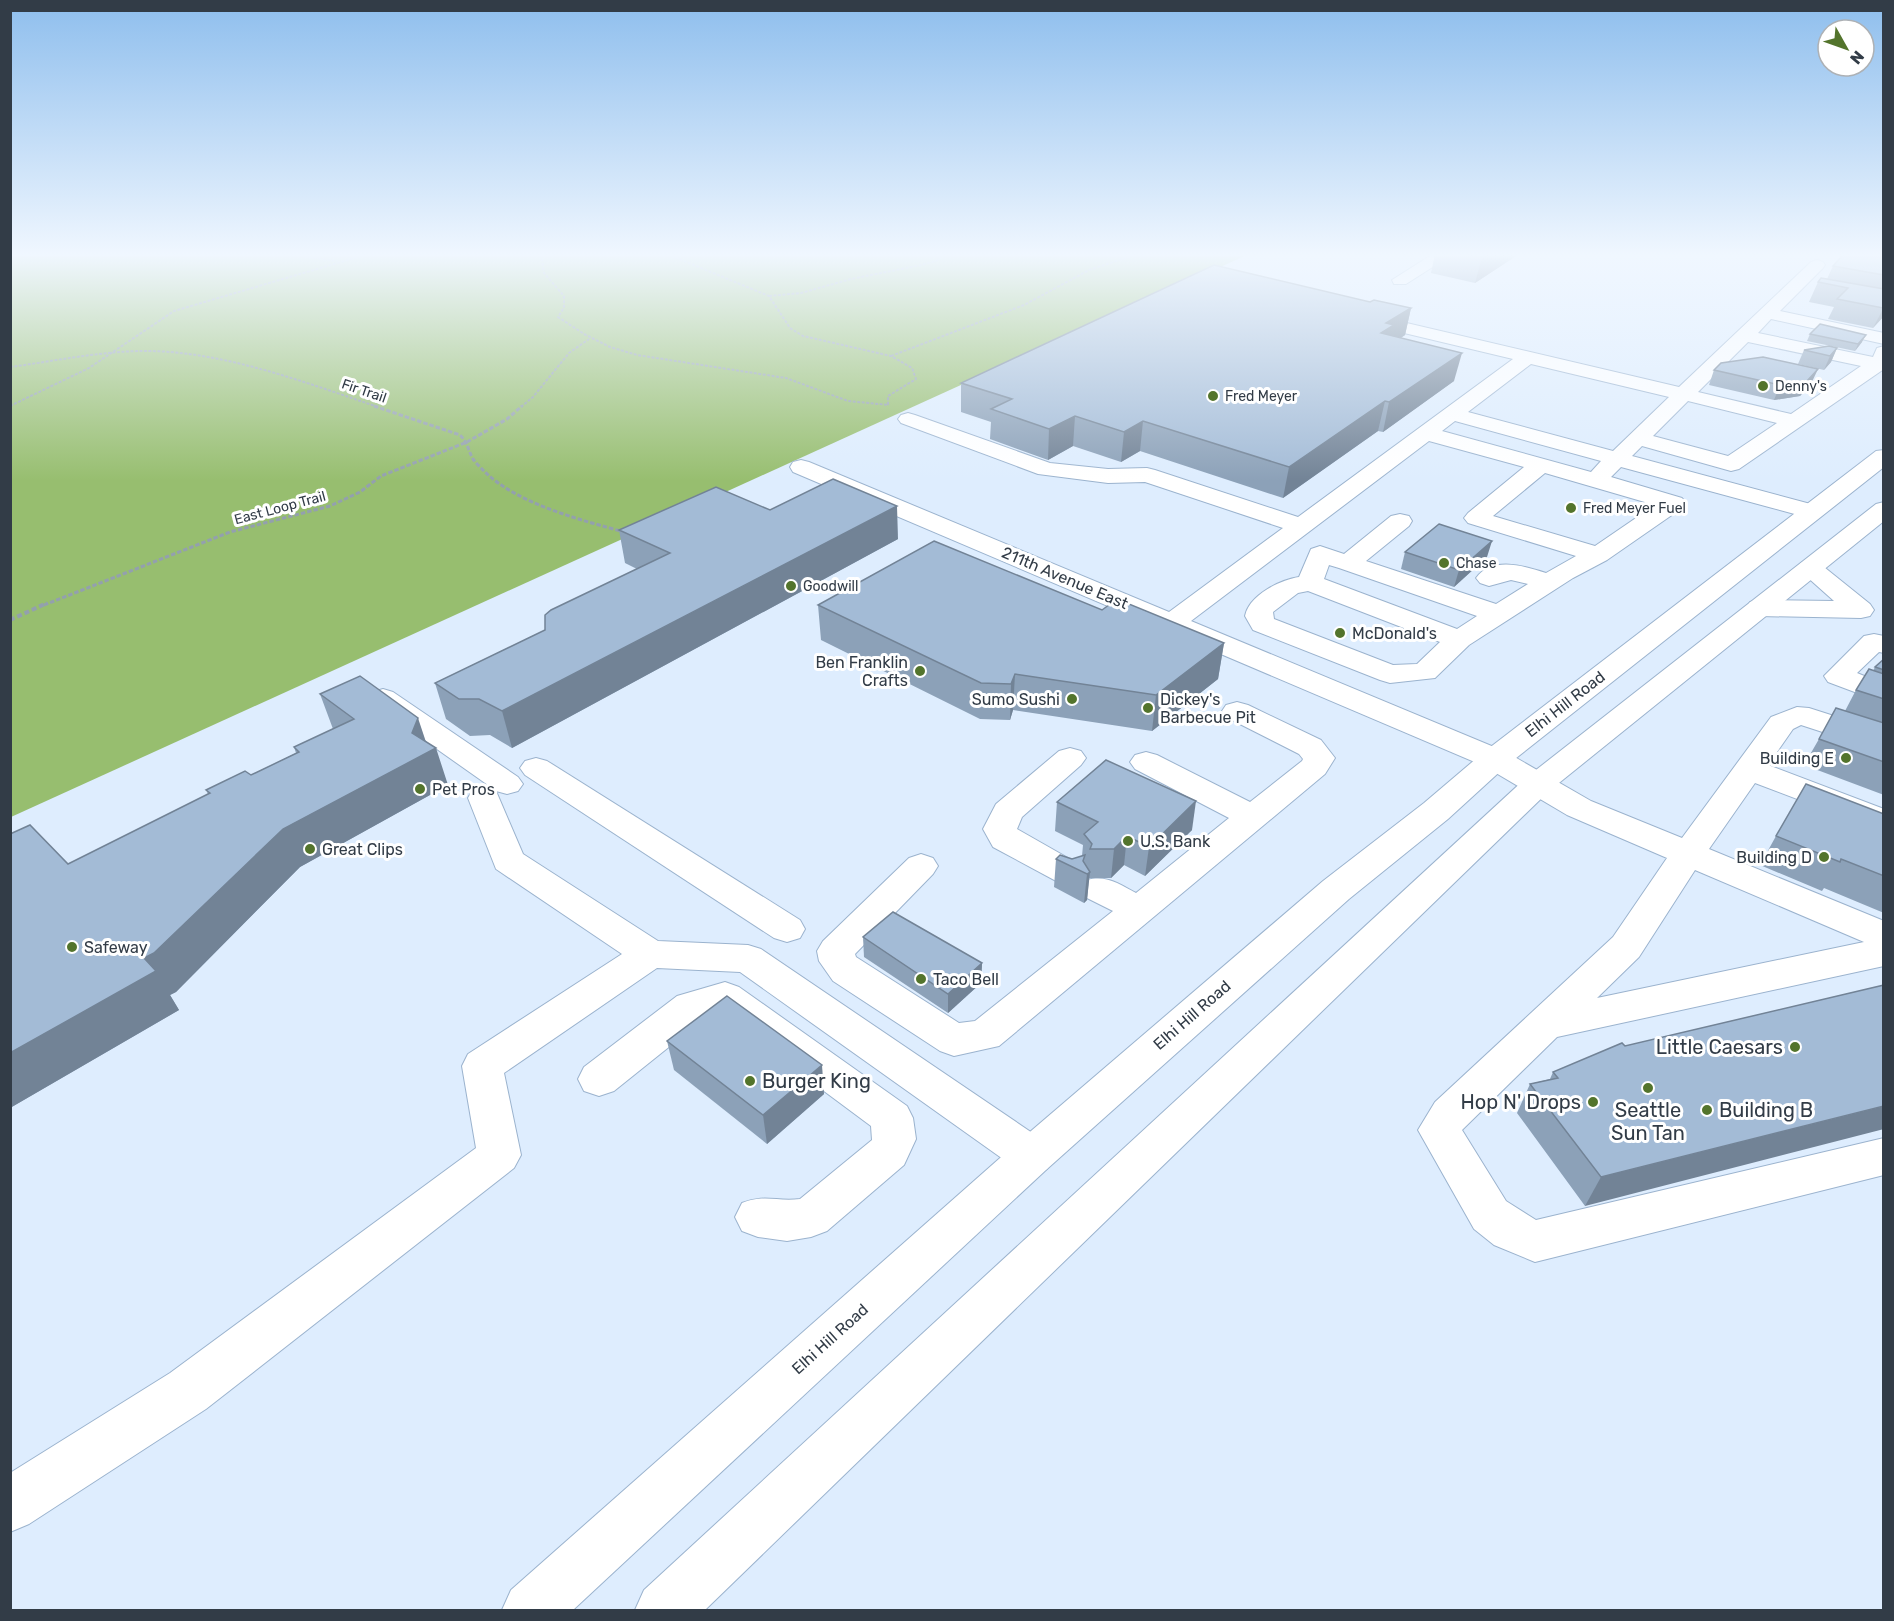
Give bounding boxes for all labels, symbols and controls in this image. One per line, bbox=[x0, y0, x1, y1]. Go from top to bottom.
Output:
north arrow bbox=[1816, 18, 1876, 78]
text: N bbox=[1846, 47, 1868, 68]
street label: Fir Trail bbox=[339, 375, 389, 407]
place label: Denny's bbox=[1775, 378, 1827, 395]
marker: Denny's bbox=[1756, 379, 1770, 393]
place label: Fred Meyer bbox=[1225, 388, 1298, 405]
marker: Fred Meyer bbox=[1206, 389, 1220, 403]
street label: East Loop Trail bbox=[232, 488, 328, 528]
place label: Fred Meyer Fuel bbox=[1583, 500, 1686, 517]
marker: Fred Meyer Fuel bbox=[1564, 501, 1578, 515]
street label: 211th Avenue East bbox=[999, 543, 1131, 613]
place label: Chase bbox=[1456, 555, 1497, 572]
marker: Chase bbox=[1437, 556, 1451, 570]
place label: Goodwill bbox=[803, 578, 858, 595]
marker: Goodwill bbox=[784, 579, 798, 593]
place label: McDonald's bbox=[1352, 624, 1437, 643]
marker: McDonald's bbox=[1333, 626, 1347, 640]
place label: Ben Franklin Crafts bbox=[815, 653, 908, 690]
marker: Ben Franklin Crafts bbox=[913, 664, 927, 678]
street label: Elhi Hill Road bbox=[1521, 667, 1609, 741]
place label: Sumo Sushi bbox=[972, 690, 1060, 709]
place label: Dickey's Barbecue Pit bbox=[1160, 690, 1256, 727]
marker: Sumo Sushi bbox=[1065, 692, 1079, 706]
marker: Dickey's Barbecue Pit bbox=[1141, 701, 1155, 715]
place label: Building E bbox=[1760, 749, 1834, 768]
marker: Building E bbox=[1839, 751, 1853, 765]
place label: Pet Pros bbox=[432, 780, 495, 799]
marker: Pet Pros bbox=[413, 782, 427, 796]
place label: U.S. Bank bbox=[1140, 832, 1211, 851]
marker: U.S. Bank bbox=[1121, 834, 1135, 848]
place label: Great Clips bbox=[322, 840, 403, 859]
marker: Great Clips bbox=[303, 842, 317, 856]
place label: Building D bbox=[1736, 848, 1812, 867]
marker: Building D bbox=[1817, 850, 1831, 864]
place label: Safeway bbox=[84, 938, 148, 957]
marker: Safeway bbox=[65, 940, 79, 954]
place label: Taco Bell bbox=[933, 970, 999, 989]
marker: Taco Bell bbox=[914, 972, 928, 986]
street label: Elhi Hill Road bbox=[1150, 976, 1234, 1054]
place label: Little Caesars bbox=[1656, 1035, 1783, 1059]
marker: Little Caesars bbox=[1788, 1040, 1802, 1054]
place label: Burger King bbox=[762, 1069, 871, 1093]
marker: Burger King bbox=[743, 1074, 757, 1088]
marker: Seattle Sun Tan bbox=[1641, 1081, 1655, 1095]
place label: Hop N' Drops bbox=[1460, 1090, 1581, 1114]
marker: Hop N' Drops bbox=[1586, 1095, 1600, 1109]
place label: Seattle Sun Tan bbox=[1611, 1098, 1685, 1145]
place label: Building B bbox=[1719, 1098, 1813, 1122]
marker: Building B bbox=[1700, 1103, 1714, 1117]
street label: Elhi Hill Road bbox=[788, 1300, 872, 1378]

